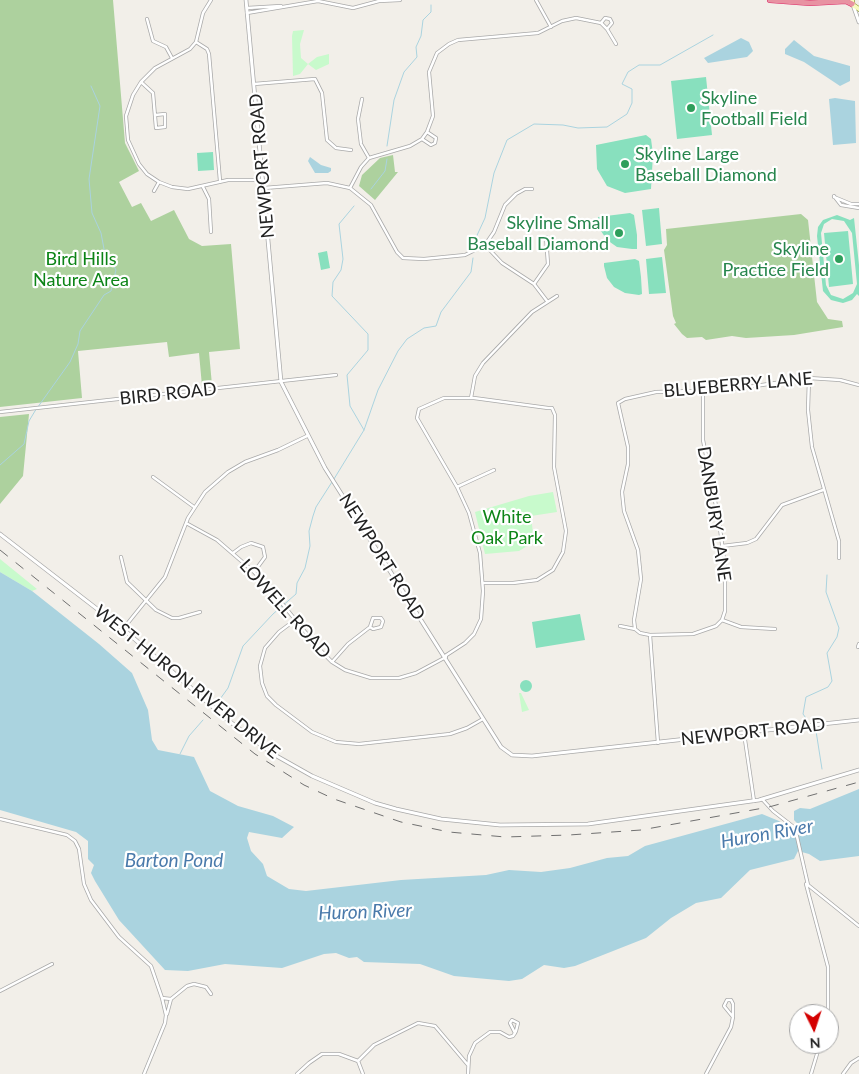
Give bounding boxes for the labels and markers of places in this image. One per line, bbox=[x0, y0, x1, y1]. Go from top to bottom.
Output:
place label: Skyline Football Field bbox=[701, 87, 808, 130]
marker: Skyline Football Field bbox=[685, 102, 697, 114]
place label: Skyline Large Baseball Diamond bbox=[635, 143, 777, 186]
marker: Skyline Large Baseball Diamond bbox=[619, 158, 631, 170]
place label: Skyline Small Baseball Diamond bbox=[467, 212, 609, 254]
marker: Skyline Small Baseball Diamond bbox=[613, 227, 625, 239]
place label: Skyline Practice Field bbox=[722, 238, 829, 280]
marker: Skyline Practice Field bbox=[833, 253, 845, 265]

